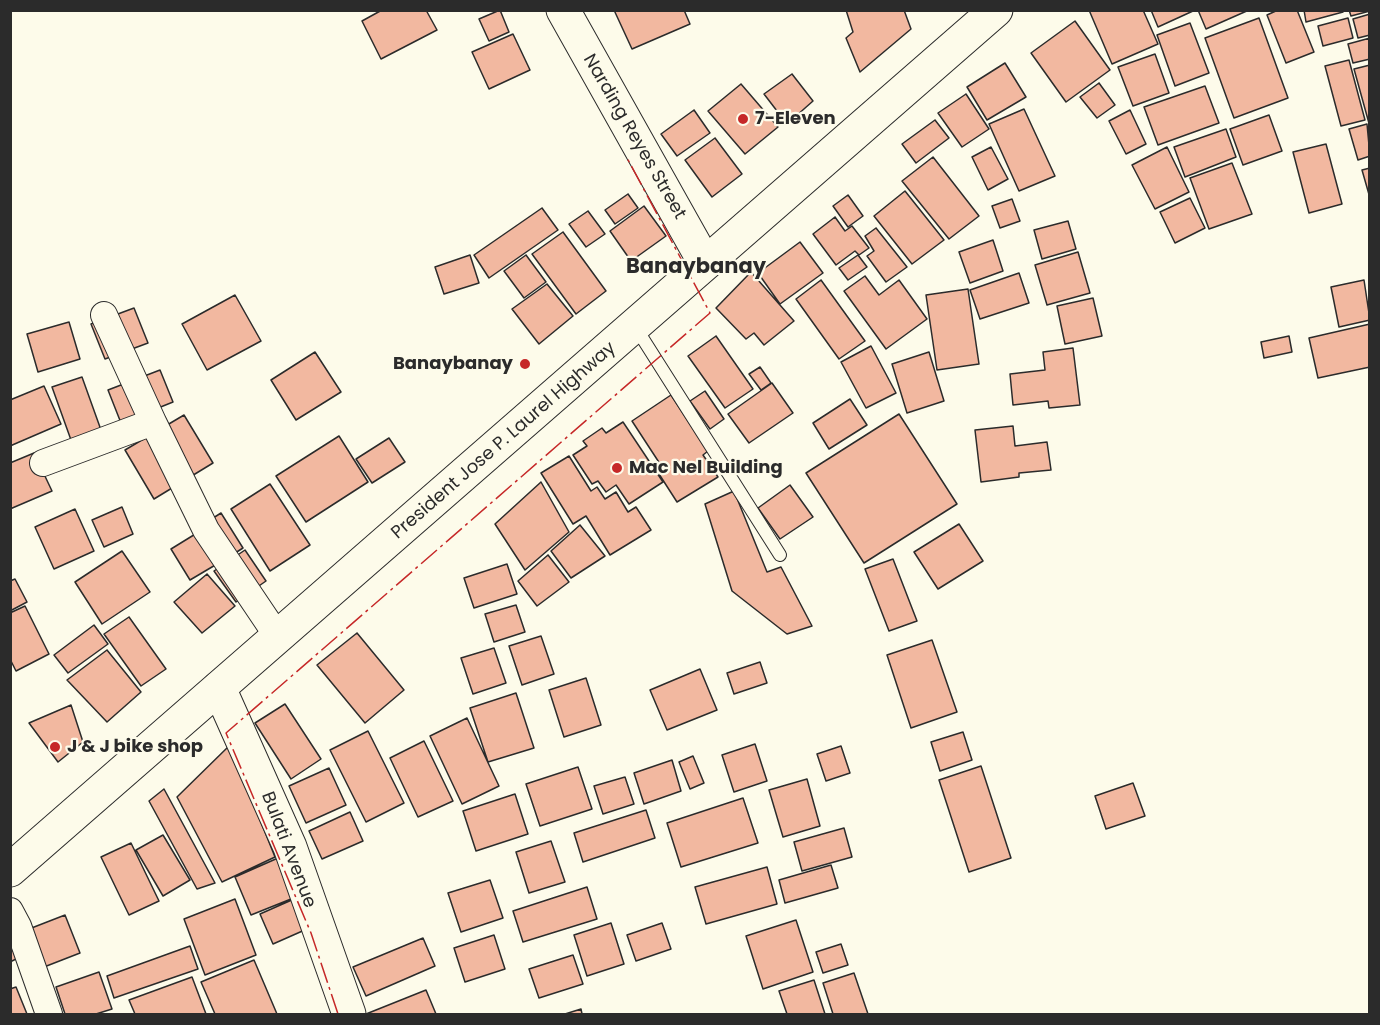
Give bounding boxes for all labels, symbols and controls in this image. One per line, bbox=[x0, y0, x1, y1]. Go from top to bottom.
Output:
street label: Narding Reyes Street bbox=[578, 51, 690, 223]
place label: 7-Eleven bbox=[755, 108, 836, 130]
marker: 7-Eleven bbox=[736, 112, 750, 126]
district label: Banaybanay bbox=[626, 255, 766, 281]
street label: President Jose P. Laurel Highway bbox=[387, 338, 621, 544]
place label: Banaybanay bbox=[393, 353, 513, 375]
marker: Banaybanay bbox=[518, 357, 532, 371]
place label: Mac Nel Building bbox=[629, 457, 783, 479]
marker: Mac Nel Building bbox=[610, 461, 624, 475]
place label: J & J bike shop bbox=[67, 736, 203, 758]
marker: J & J bike shop bbox=[48, 740, 62, 754]
street label: Bulati Avenue bbox=[256, 789, 320, 911]

